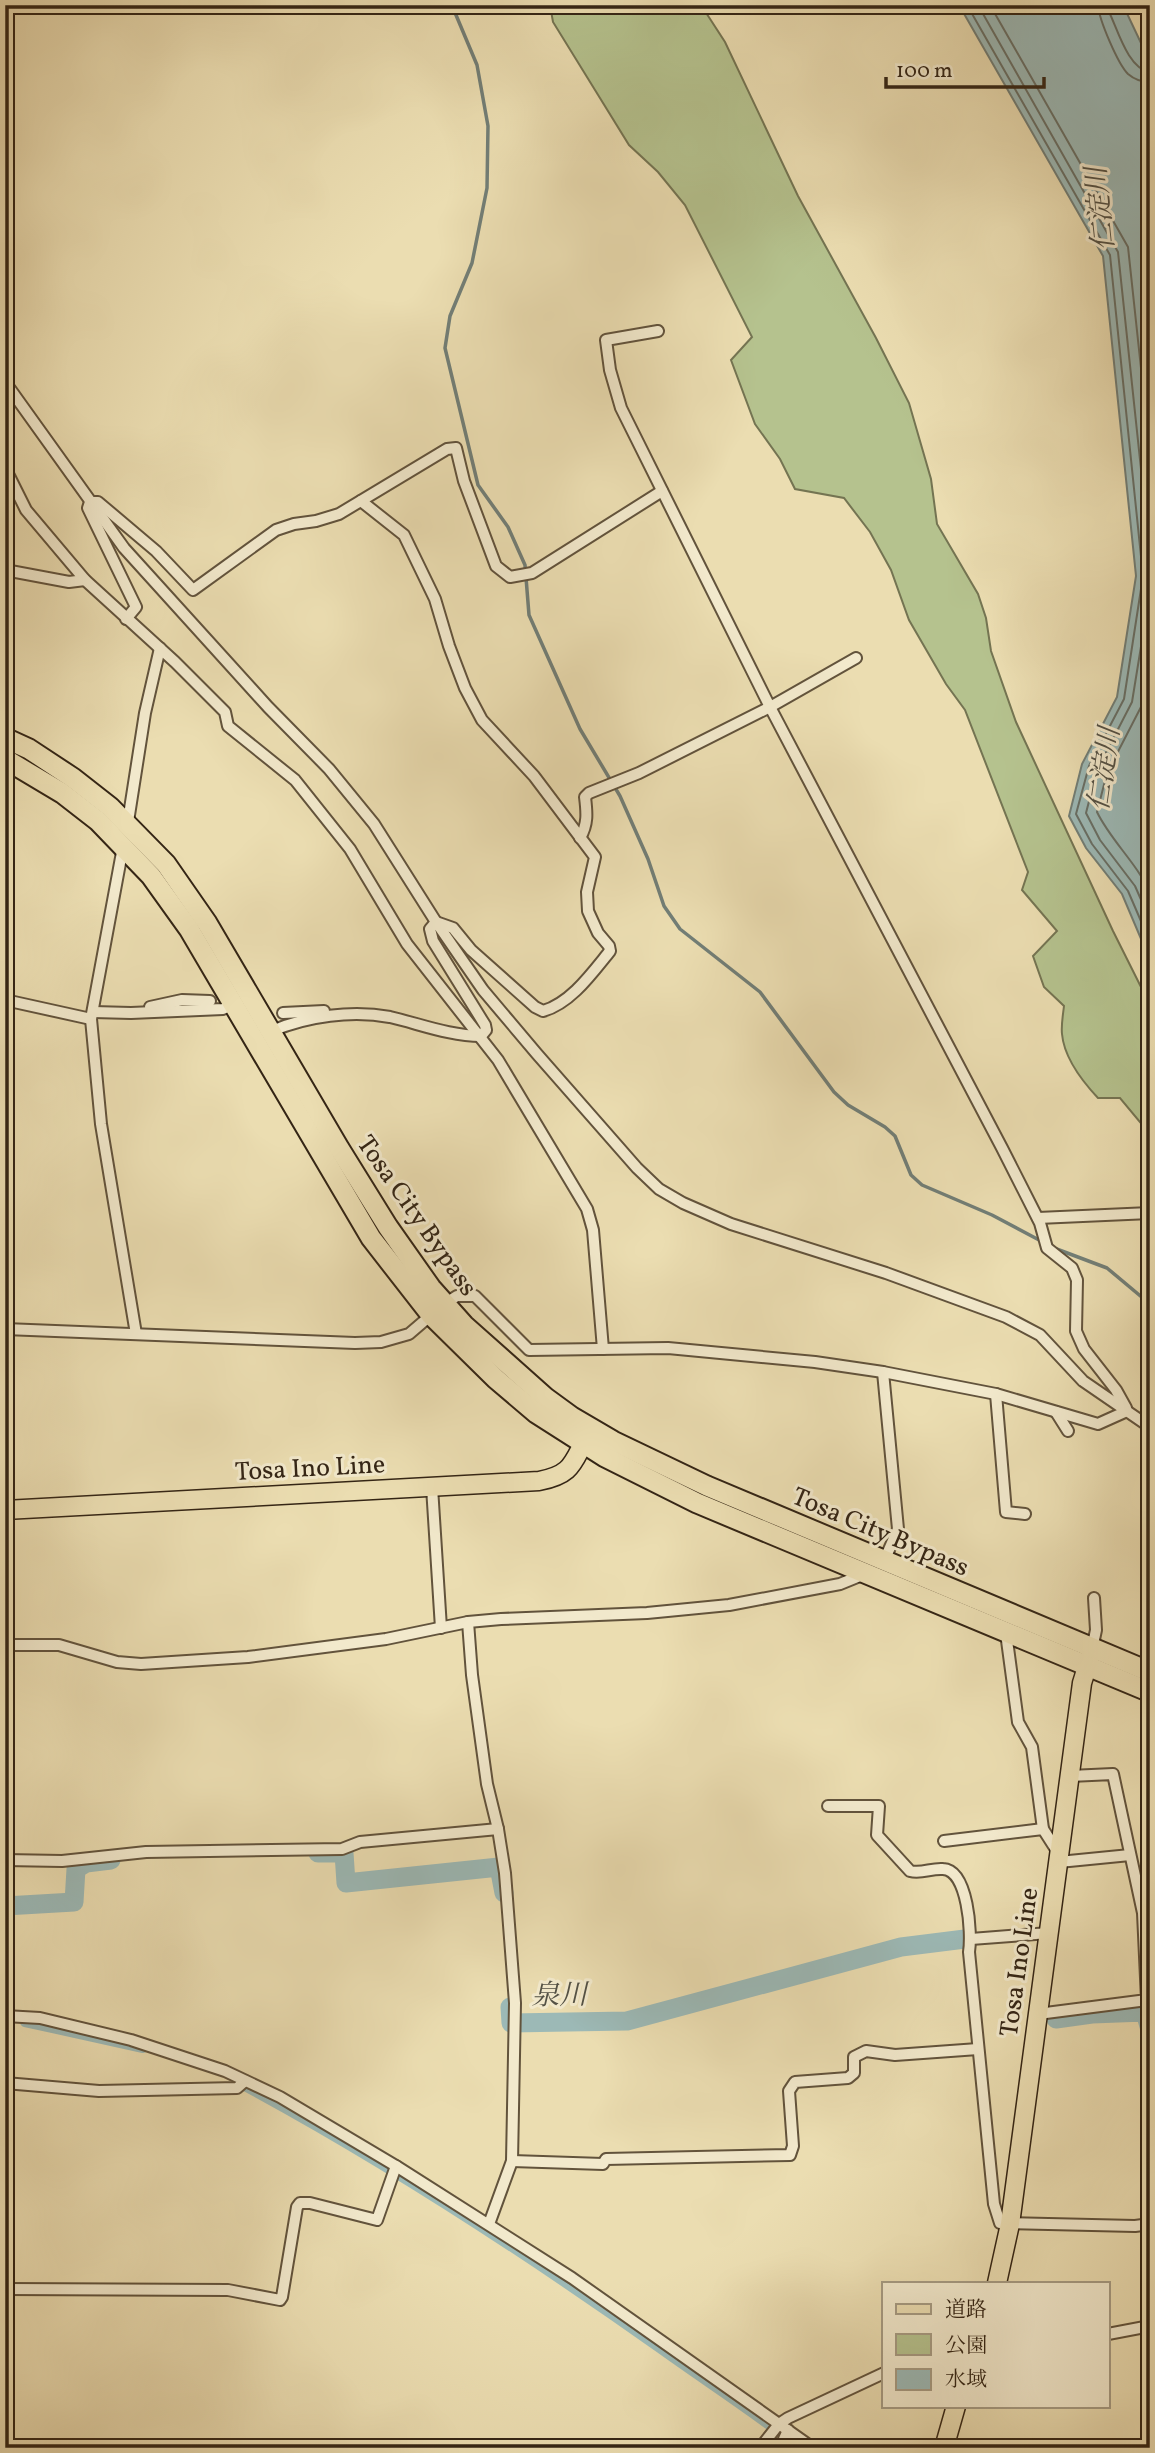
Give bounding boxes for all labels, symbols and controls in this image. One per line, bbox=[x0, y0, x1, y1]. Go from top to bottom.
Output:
scale bar bbox=[886, 46, 1043, 90]
text: 100 m bbox=[896, 57, 953, 86]
water label: 仁淀川 bbox=[1077, 162, 1125, 253]
water label: 仁淀川 bbox=[1080, 722, 1131, 814]
street label: Tosa City Bypass bbox=[347, 1128, 485, 1304]
street label: Tosa Ino Line bbox=[234, 1447, 386, 1491]
street label: Tosa City Bypass bbox=[786, 1479, 974, 1586]
street label: Tosa Ino Line bbox=[992, 1885, 1048, 2039]
water label: 泉川 bbox=[531, 1976, 590, 2016]
legend bbox=[882, 2282, 1110, 2408]
text: 道路 bbox=[945, 2296, 987, 2325]
text: 公園 bbox=[945, 2332, 987, 2361]
text: 水域 bbox=[945, 2366, 987, 2395]

